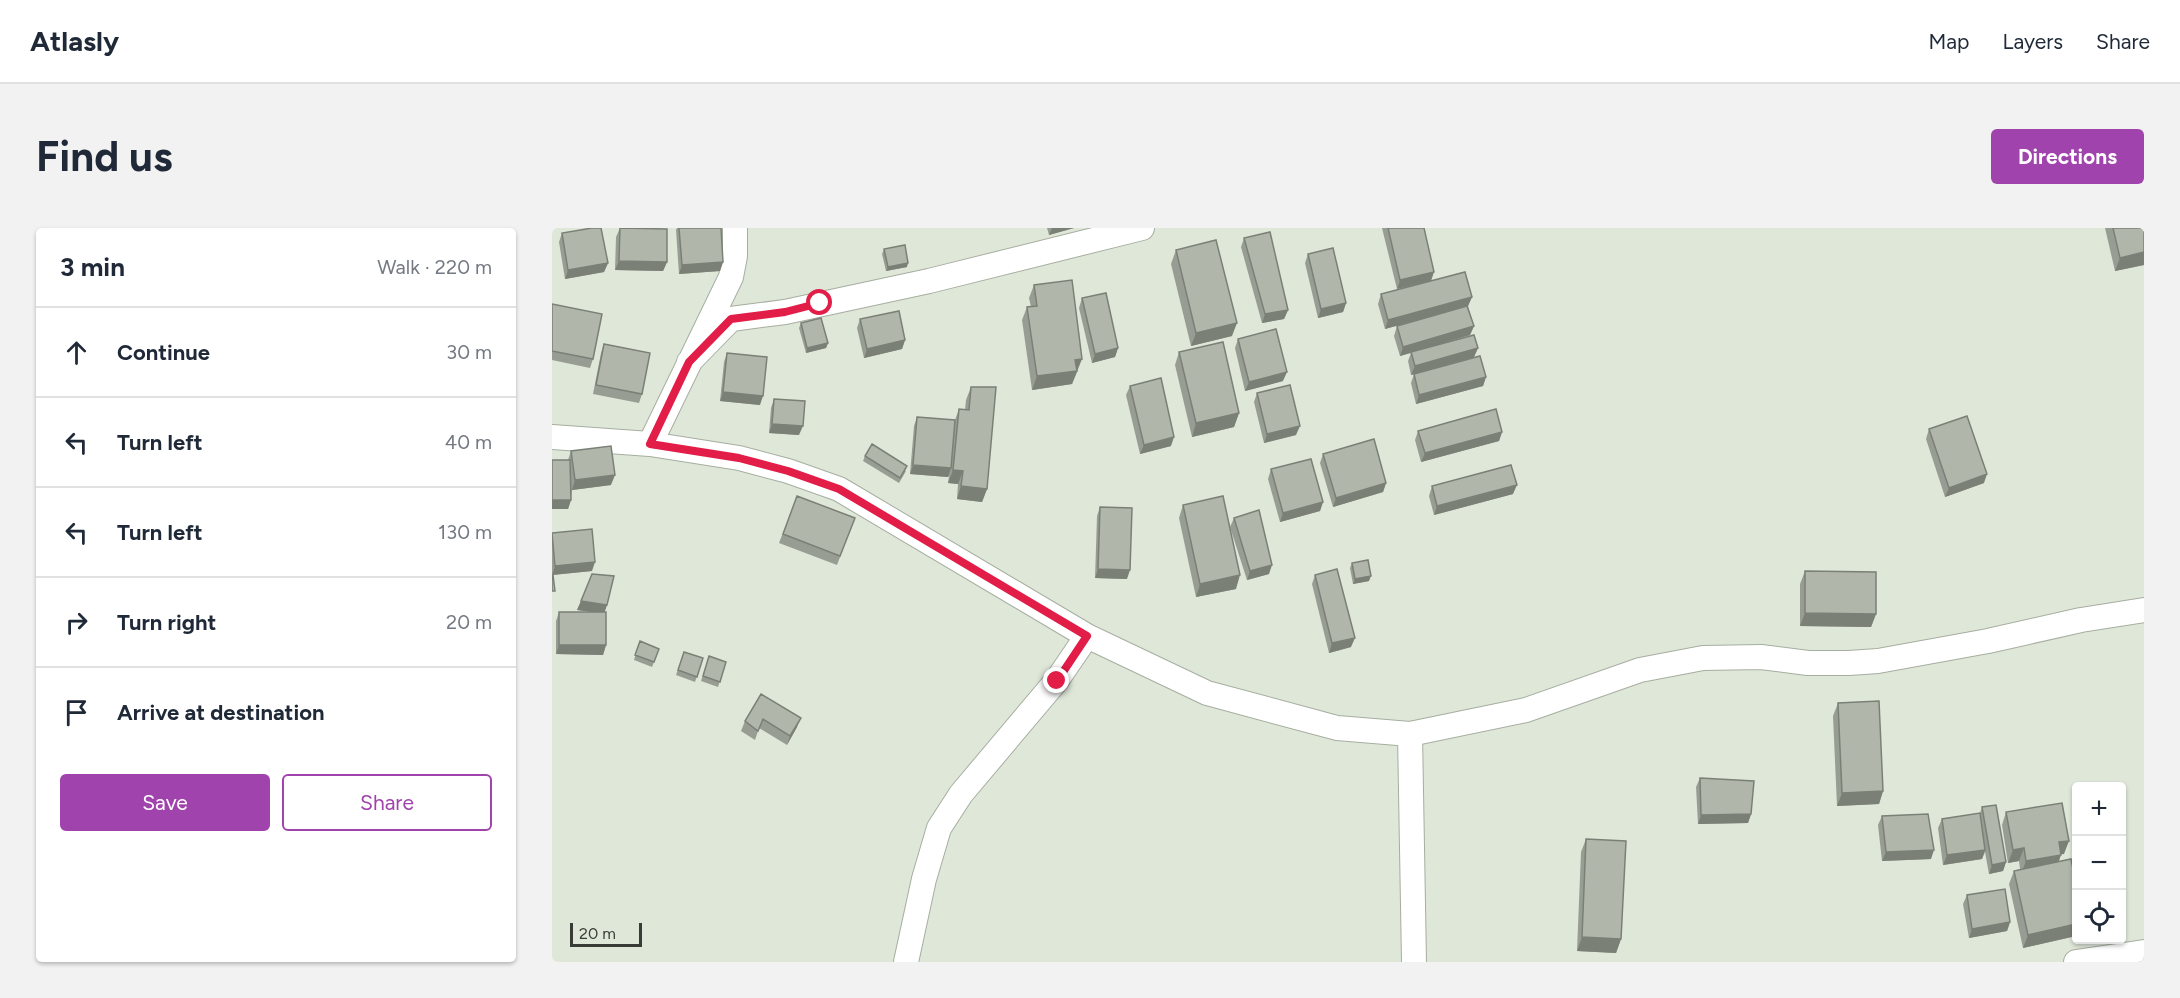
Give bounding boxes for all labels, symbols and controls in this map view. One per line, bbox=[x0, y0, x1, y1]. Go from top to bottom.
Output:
text: Atlasly bbox=[30, 24, 119, 58]
text: Map bbox=[1929, 29, 1969, 54]
text: Layers bbox=[2002, 29, 2063, 54]
text: Share bbox=[2096, 29, 2150, 54]
button: Directions bbox=[1991, 129, 2144, 184]
text: Find us bbox=[36, 131, 173, 182]
text: 3 min bbox=[60, 251, 125, 283]
text: Walk · 220 m bbox=[377, 255, 492, 279]
route start bbox=[806, 289, 832, 315]
icon: ahead bbox=[60, 336, 93, 369]
text: Continue bbox=[117, 339, 210, 366]
text: 30 m bbox=[446, 340, 492, 364]
icon: left bbox=[60, 426, 93, 459]
text: Turn left bbox=[117, 429, 203, 456]
text: 40 m bbox=[445, 430, 492, 454]
icon: left bbox=[60, 516, 93, 549]
text: Turn left bbox=[117, 519, 203, 546]
text: 130 m bbox=[438, 520, 492, 544]
icon: right bbox=[60, 606, 93, 639]
text: Turn right bbox=[117, 609, 216, 636]
text: 20 m bbox=[446, 610, 492, 634]
route end bbox=[1043, 667, 1069, 693]
icon: arrive bbox=[60, 696, 93, 729]
text: Arrive at destination bbox=[117, 699, 325, 726]
button: Save bbox=[60, 774, 270, 831]
button: Share bbox=[282, 774, 492, 831]
map controls bbox=[2072, 782, 2126, 944]
button: + bbox=[2072, 782, 2126, 836]
button: − bbox=[2072, 836, 2126, 890]
button: locate bbox=[2072, 890, 2126, 944]
scale bar bbox=[570, 920, 642, 948]
text: 20 m bbox=[579, 924, 616, 943]

